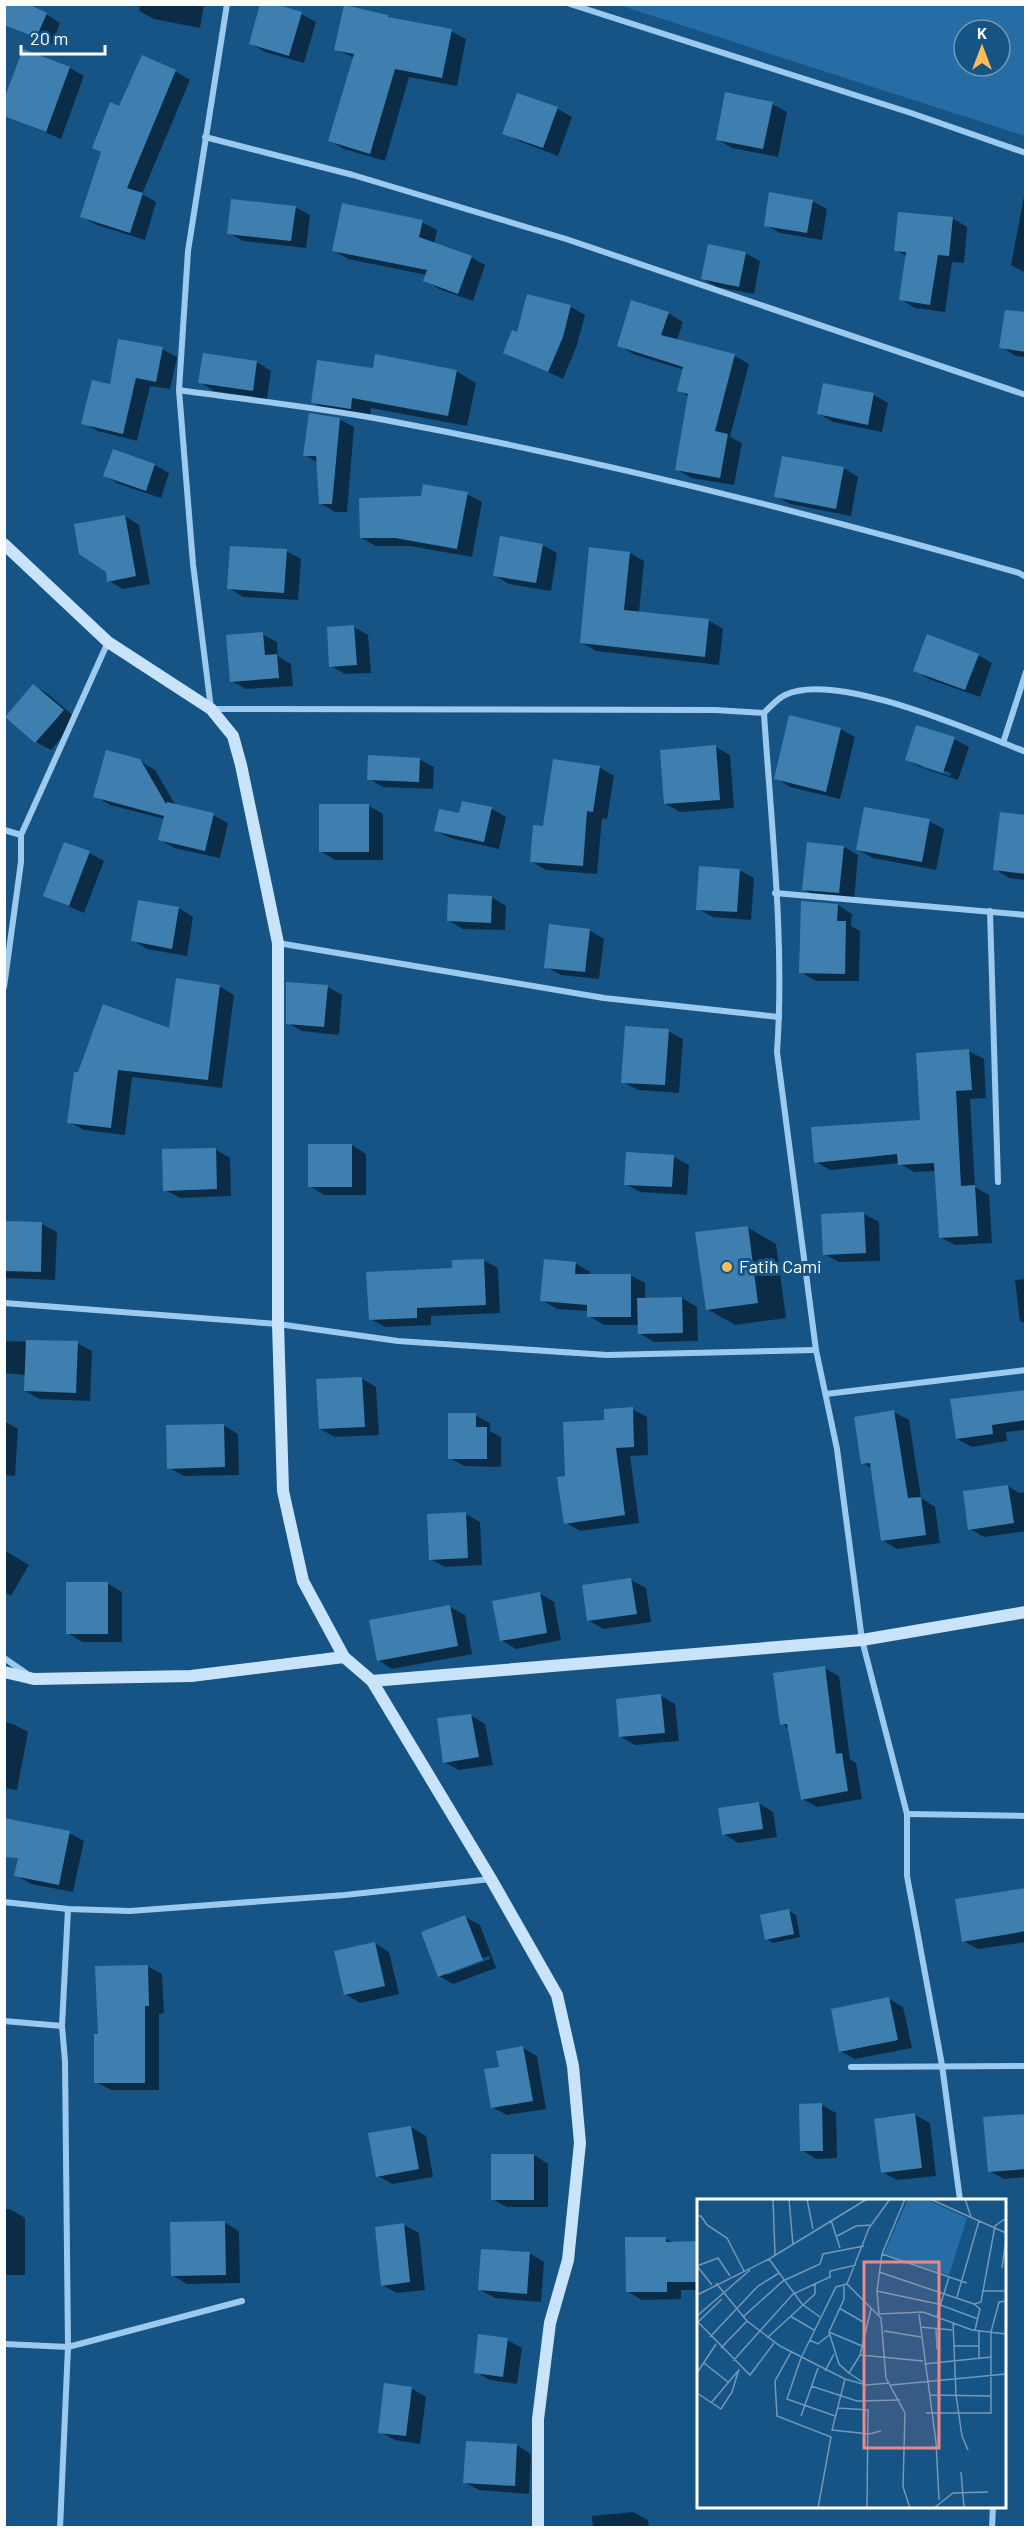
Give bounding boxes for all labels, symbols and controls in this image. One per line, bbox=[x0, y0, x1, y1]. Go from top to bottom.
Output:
scale bar bbox=[21, 18, 105, 56]
north arrow bbox=[952, 18, 1012, 78]
text: K bbox=[977, 23, 987, 42]
text: 20 m bbox=[30, 27, 68, 49]
place label: Fatih Cami bbox=[739, 1255, 822, 1277]
marker: Fatih Cami bbox=[720, 1260, 734, 1274]
inset map bbox=[697, 2199, 1006, 2508]

